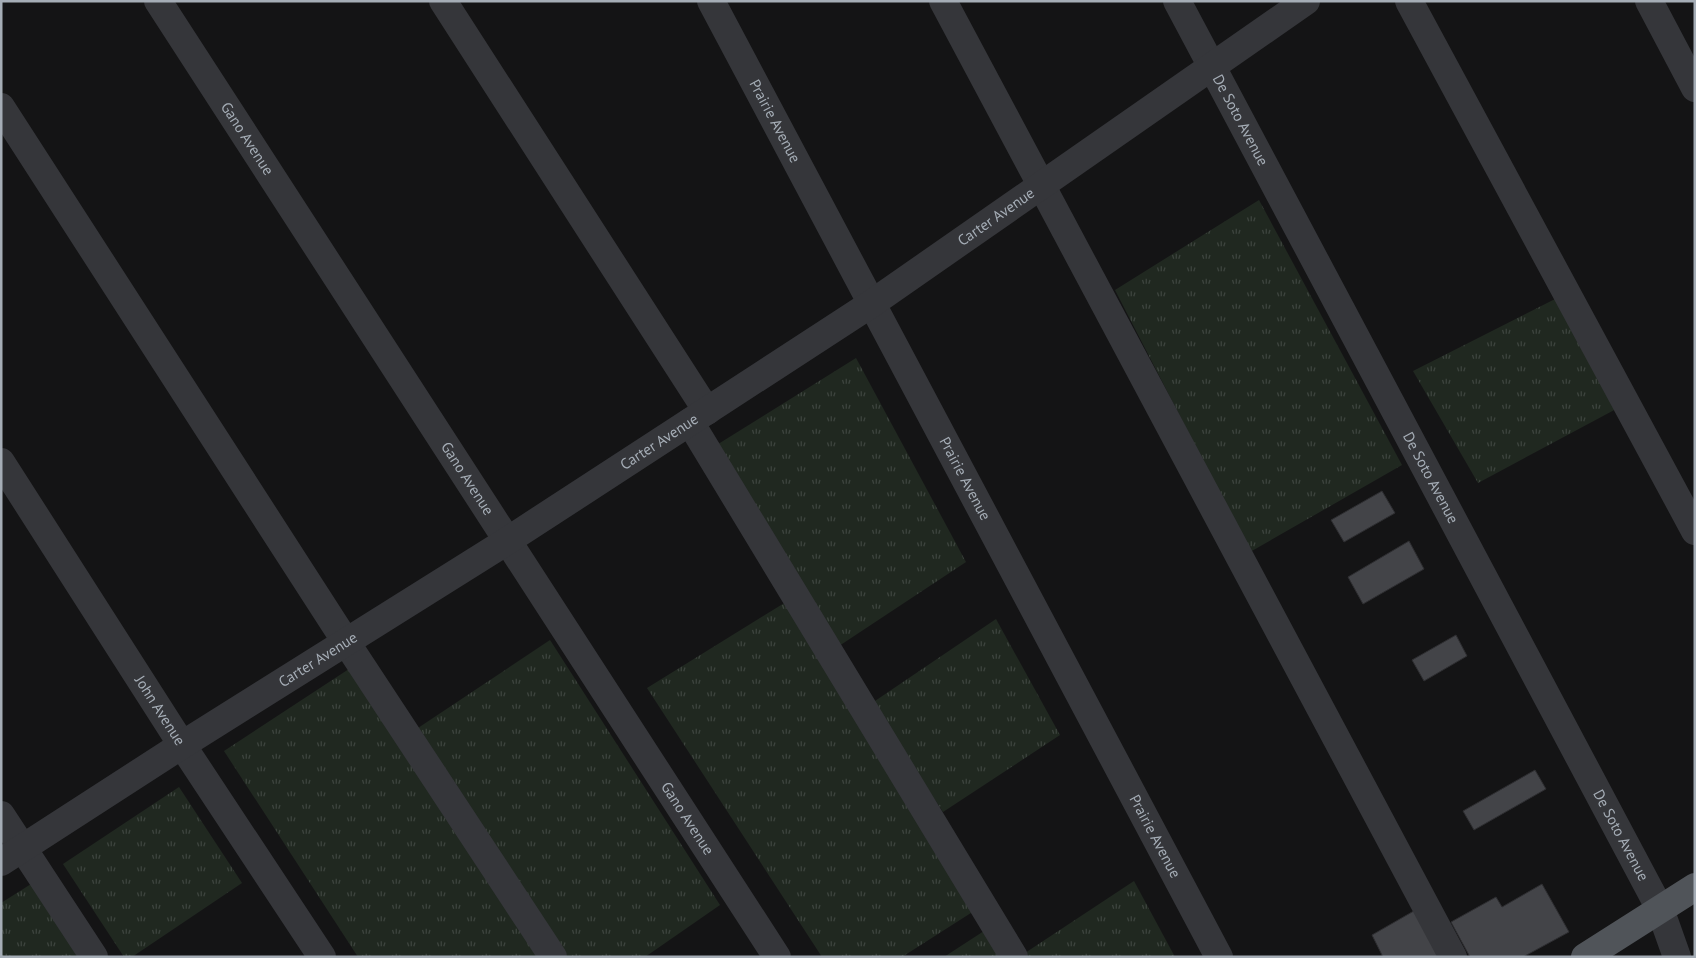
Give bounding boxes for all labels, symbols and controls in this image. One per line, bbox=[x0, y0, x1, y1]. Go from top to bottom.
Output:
street label: De Soto Avenue bbox=[1209, 71, 1273, 169]
street label: Prairie Avenue bbox=[745, 76, 805, 166]
street label: Gano Avenue bbox=[217, 98, 278, 179]
street label: Carter Avenue bbox=[954, 183, 1038, 250]
street label: Carter Avenue bbox=[616, 409, 702, 474]
street label: De Soto Avenue bbox=[1399, 429, 1463, 527]
street label: Prairie Avenue bbox=[935, 434, 995, 523]
street label: Gano Avenue bbox=[437, 438, 498, 518]
street label: Carter Avenue bbox=[275, 627, 361, 691]
street label: John Avenue bbox=[130, 671, 190, 749]
street label: Gano Avenue bbox=[657, 778, 718, 858]
street label: De Soto Avenue bbox=[1589, 786, 1653, 884]
street label: Prairie Avenue bbox=[1125, 791, 1185, 881]

